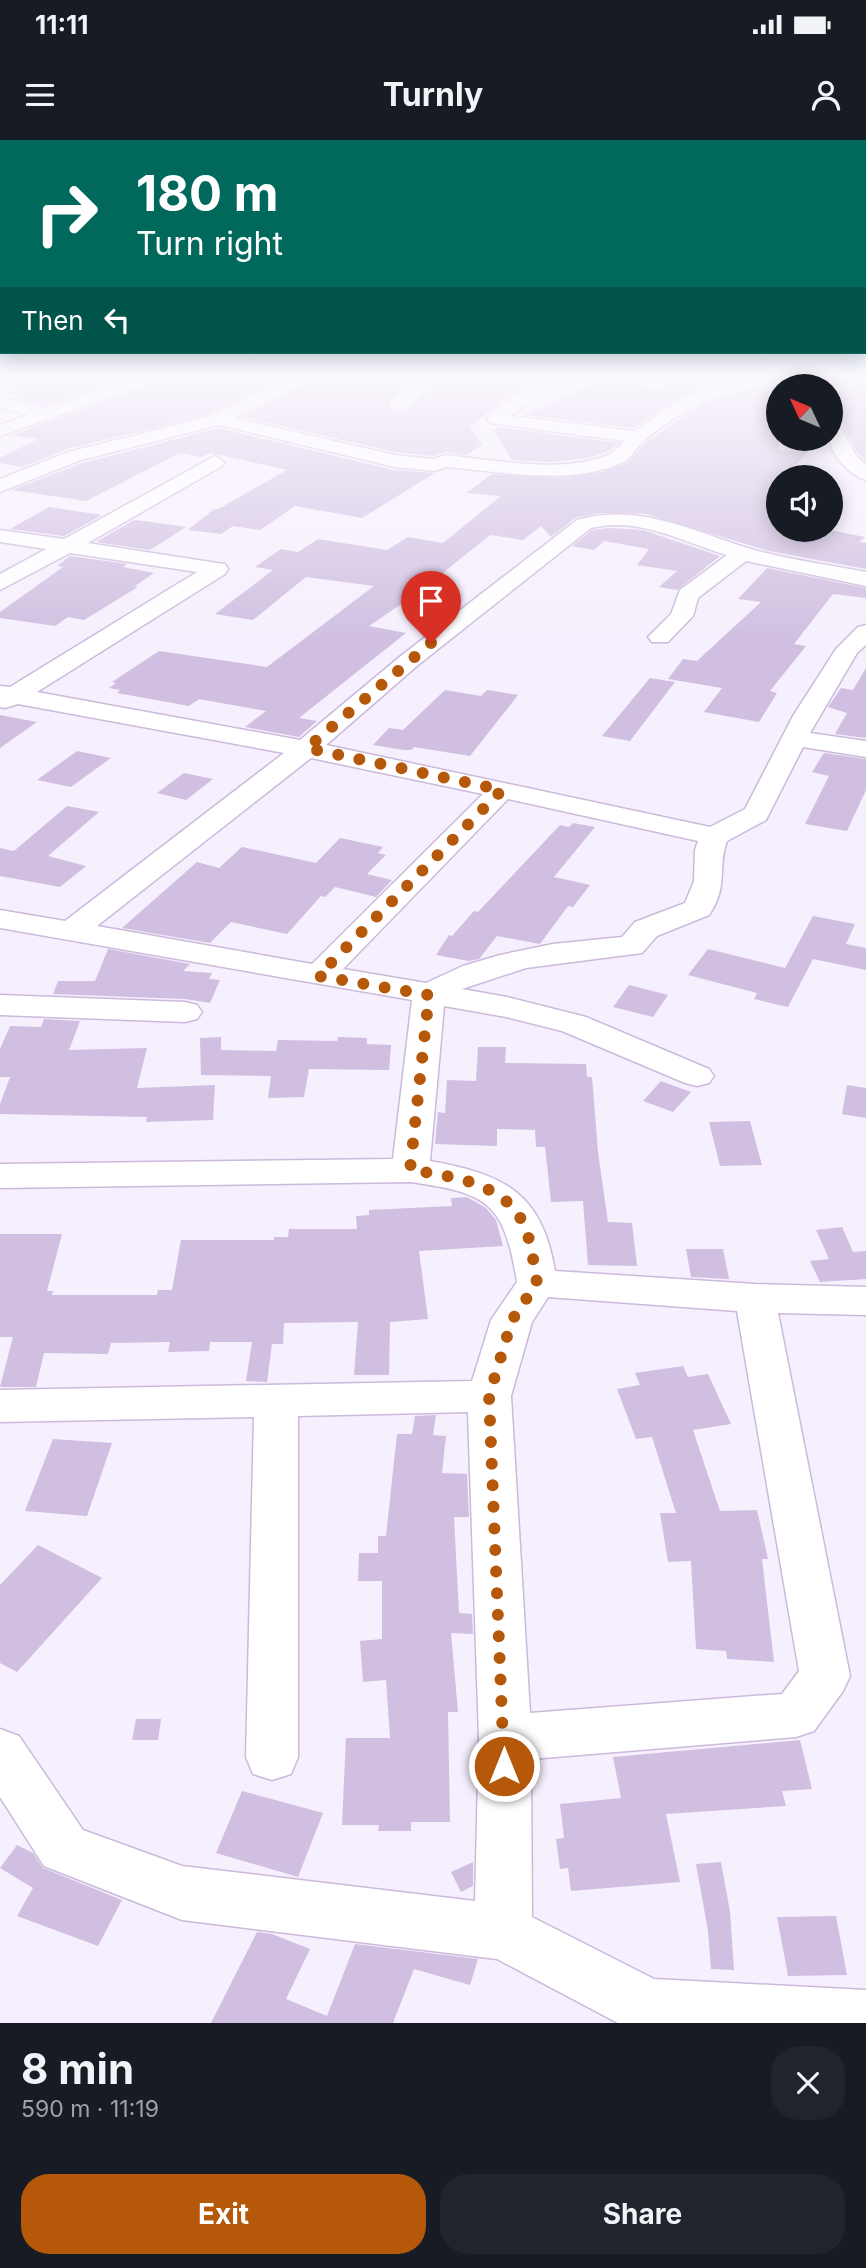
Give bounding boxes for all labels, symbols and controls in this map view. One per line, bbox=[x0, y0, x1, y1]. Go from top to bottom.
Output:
text: 11:11 bbox=[35, 9, 89, 40]
text: Turnly bbox=[383, 75, 483, 114]
icon: menu bbox=[21, 76, 59, 114]
icon: person bbox=[807, 76, 845, 114]
text: 180 m bbox=[136, 164, 278, 223]
icon: right bbox=[21, 168, 112, 259]
text: Turn right bbox=[136, 224, 283, 263]
icon: left bbox=[98, 301, 136, 339]
text: Then bbox=[21, 305, 84, 336]
north arrow bbox=[766, 374, 844, 452]
map controls bbox=[766, 374, 843, 542]
button: sound bbox=[766, 465, 843, 542]
pin bbox=[401, 571, 461, 643]
icon: arrive bbox=[412, 582, 450, 620]
position arrow bbox=[467, 1729, 541, 1803]
text: 8 min bbox=[21, 2043, 134, 2094]
button: close bbox=[771, 2046, 845, 2120]
text: 590 m · 11:19 bbox=[21, 2095, 159, 2123]
button: Exit bbox=[21, 2174, 426, 2254]
button: Share bbox=[440, 2174, 845, 2254]

